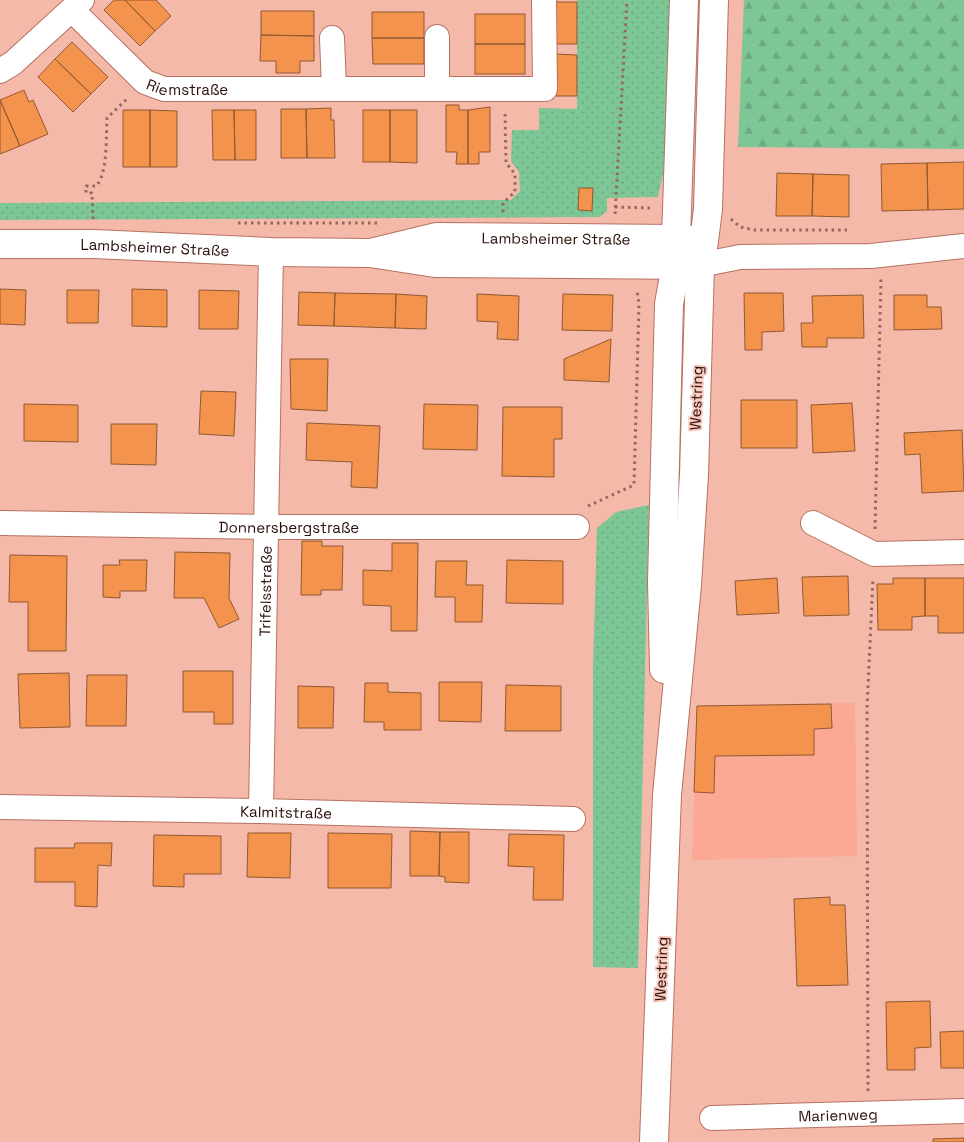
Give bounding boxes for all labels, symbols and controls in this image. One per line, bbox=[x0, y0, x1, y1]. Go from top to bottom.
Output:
street label: Riemstraße bbox=[144, 74, 228, 99]
street label: Lambsheimer Straße bbox=[482, 228, 631, 248]
street label: Lambsheimer Straße bbox=[81, 235, 230, 260]
street label: Westring bbox=[685, 365, 707, 431]
street label: Donnersbergstraße bbox=[219, 517, 359, 537]
street label: Trifelsstraße bbox=[255, 545, 275, 637]
street label: Kalmitstraße bbox=[240, 801, 332, 822]
street label: Westring bbox=[650, 936, 672, 1002]
street label: Marienweg bbox=[798, 1104, 878, 1125]

